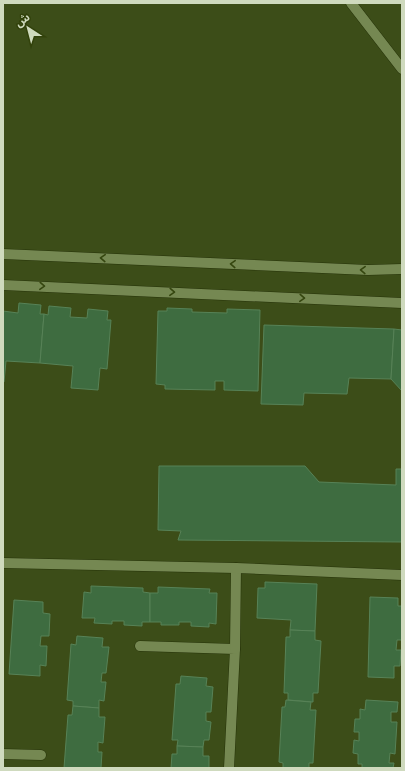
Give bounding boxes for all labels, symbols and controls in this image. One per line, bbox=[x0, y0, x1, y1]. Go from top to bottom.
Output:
north arrow bbox=[8, 8, 48, 48]
text: ش bbox=[12, 11, 32, 30]
one-way arrow bbox=[100, 254, 106, 263]
one-way arrow bbox=[230, 260, 236, 269]
one-way arrow bbox=[360, 266, 366, 274]
one-way arrow bbox=[39, 282, 45, 291]
one-way arrow bbox=[169, 288, 175, 297]
one-way arrow bbox=[299, 294, 305, 303]

